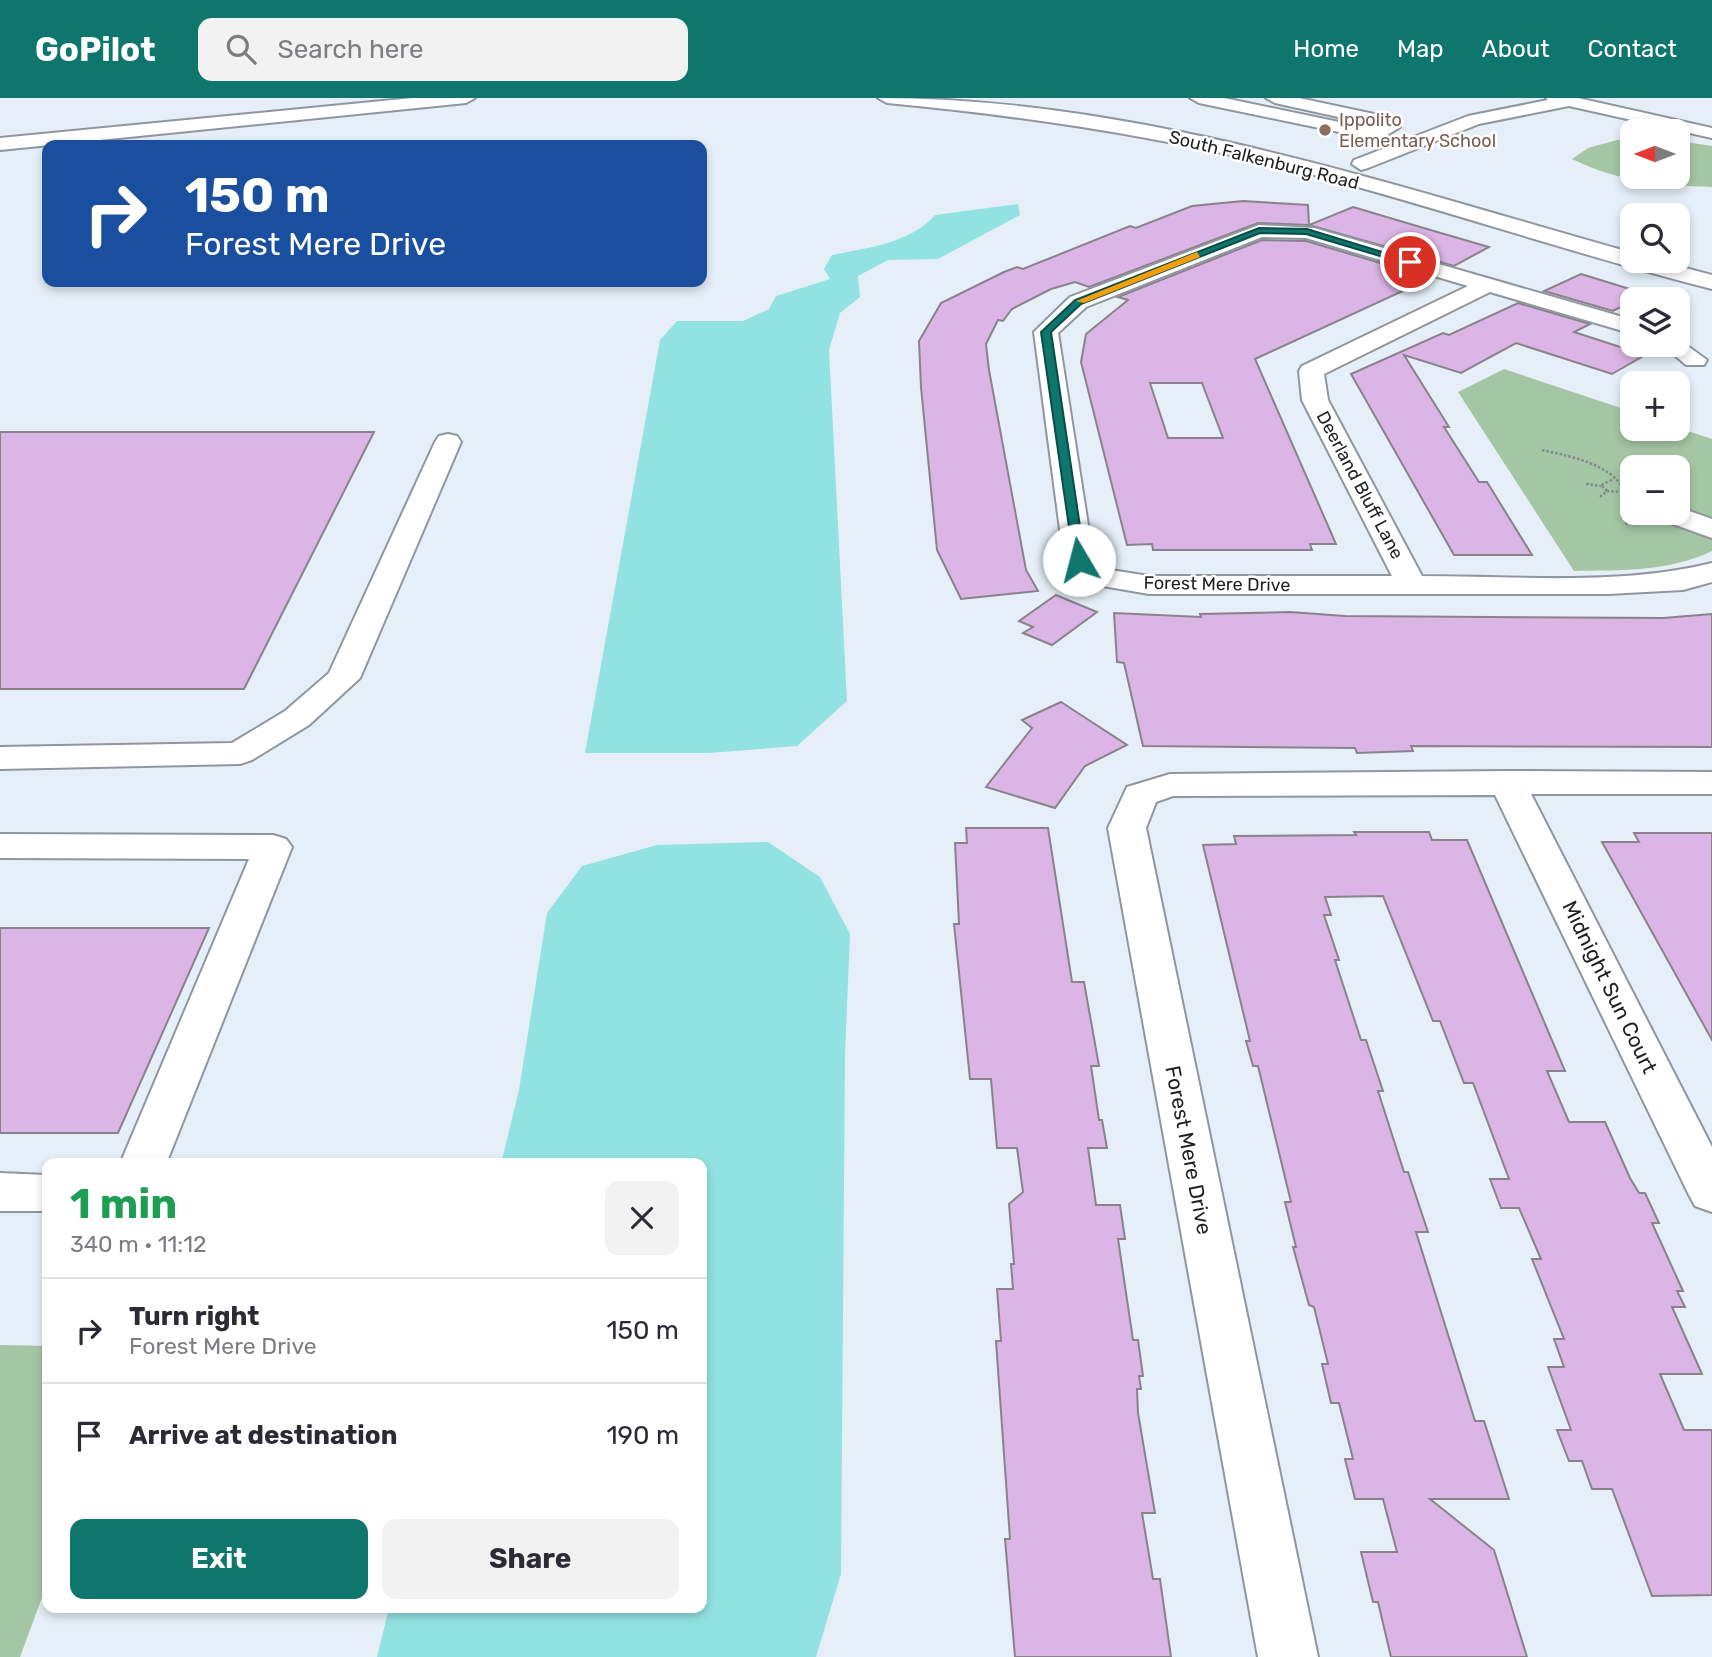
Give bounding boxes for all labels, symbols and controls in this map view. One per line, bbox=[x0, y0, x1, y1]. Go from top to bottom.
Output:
search box bbox=[198, 18, 688, 81]
text: GoPilot bbox=[35, 30, 156, 69]
icon: search bbox=[222, 30, 260, 68]
text: Search here bbox=[278, 34, 423, 65]
text: Home bbox=[1293, 35, 1359, 63]
text: Map bbox=[1397, 35, 1444, 63]
text: About bbox=[1482, 35, 1550, 63]
text: Contact bbox=[1588, 35, 1677, 63]
place label: Ippolito Elementary School bbox=[1339, 109, 1496, 152]
north arrow bbox=[1620, 119, 1690, 189]
map controls bbox=[1620, 119, 1690, 525]
marker: Ippolito Elementary School bbox=[1317, 122, 1333, 138]
street label: South Falkenburg Road bbox=[1167, 126, 1361, 194]
text: 150 m bbox=[185, 166, 330, 224]
icon: right bbox=[70, 168, 161, 259]
button: search bbox=[1620, 203, 1690, 273]
text: Forest Mere Drive bbox=[185, 225, 446, 263]
pin bbox=[1380, 232, 1440, 292]
icon: arrive bbox=[1391, 243, 1429, 281]
button: layers bbox=[1620, 287, 1690, 357]
button: + bbox=[1620, 371, 1690, 441]
street label: Deerland Bluff Lane bbox=[1312, 407, 1408, 563]
button: − bbox=[1620, 455, 1690, 525]
position arrow bbox=[1042, 523, 1116, 597]
street label: Forest Mere Drive bbox=[1143, 572, 1291, 596]
street label: Midnight Sun Court bbox=[1557, 897, 1663, 1077]
street label: Forest Mere Drive bbox=[1160, 1064, 1218, 1236]
text: 1 min bbox=[70, 1179, 177, 1229]
button: close bbox=[605, 1181, 679, 1255]
text: 340 m · 11:12 bbox=[70, 1230, 207, 1258]
text: Turn right bbox=[129, 1301, 259, 1332]
icon: right bbox=[70, 1312, 108, 1350]
text: 150 m bbox=[606, 1315, 679, 1346]
text: Forest Mere Drive bbox=[129, 1332, 317, 1360]
icon: arrive bbox=[70, 1417, 108, 1455]
text: Arrive at destination bbox=[129, 1420, 397, 1451]
text: 190 m bbox=[606, 1420, 679, 1451]
button: Exit bbox=[70, 1519, 368, 1599]
button: Share bbox=[382, 1519, 679, 1599]

